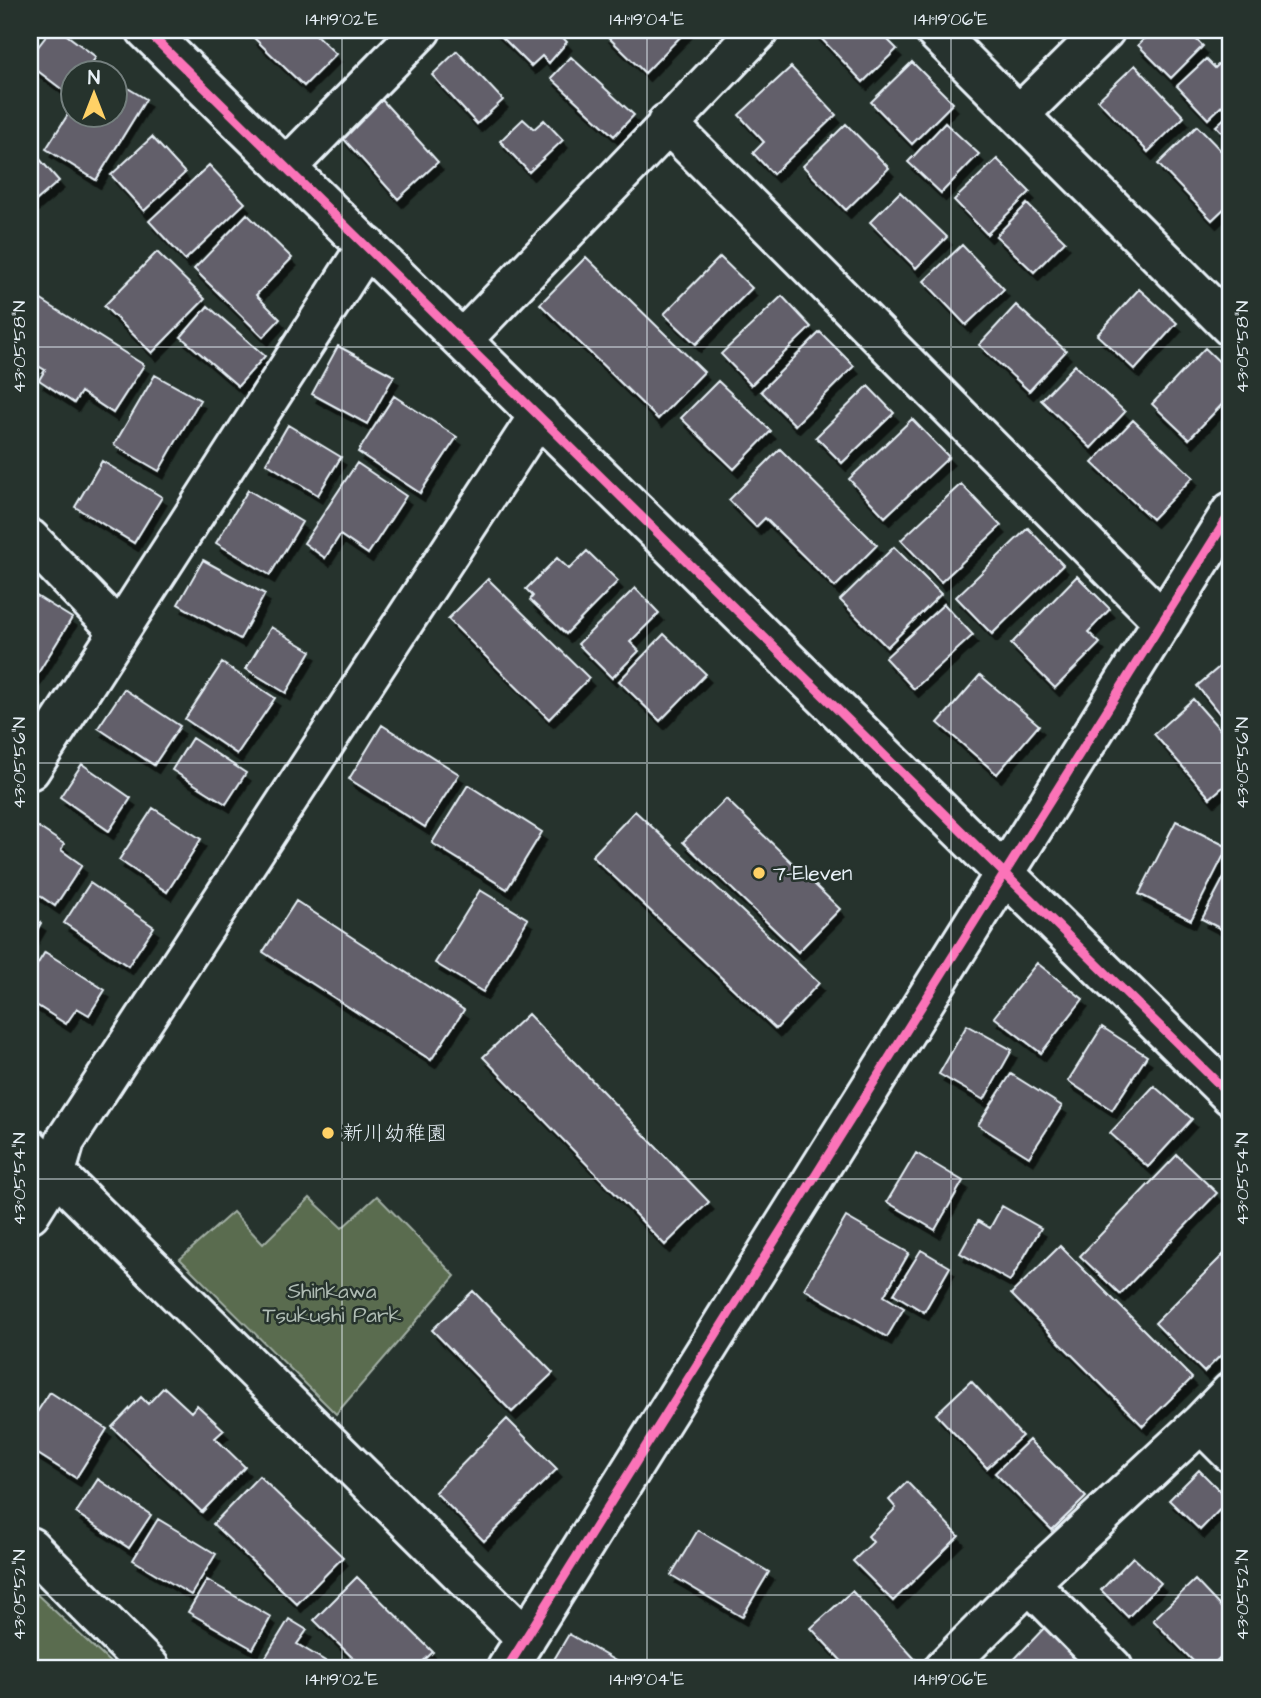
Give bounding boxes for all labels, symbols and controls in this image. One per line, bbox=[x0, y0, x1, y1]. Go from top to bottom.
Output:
text: 141°19'02"E bbox=[306, 7, 379, 32]
text: 141°19'04"E bbox=[610, 7, 685, 32]
text: 141°19'06"E bbox=[914, 7, 988, 32]
north arrow bbox=[60, 60, 130, 130]
text: N bbox=[88, 65, 100, 92]
text: 43°05'58"N bbox=[7, 301, 32, 393]
text: 43°05'58"N bbox=[1230, 301, 1255, 393]
text: 43°05'56"N bbox=[7, 717, 32, 809]
text: 43°05'56"N bbox=[1230, 717, 1255, 809]
place label: 7-Eleven bbox=[773, 859, 852, 888]
marker: 7-Eleven bbox=[751, 865, 767, 881]
place label: 新川幼稚園 bbox=[342, 1119, 447, 1148]
marker: 新川幼稚園 bbox=[320, 1125, 336, 1141]
text: 43°05'54"N bbox=[7, 1133, 32, 1225]
text: 43°05'54"N bbox=[1230, 1133, 1255, 1225]
park label: Shinkawa Tsukushi Park bbox=[263, 1277, 402, 1330]
text: 43°05'52"N bbox=[7, 1550, 32, 1640]
text: 43°05'52"N bbox=[1230, 1550, 1255, 1640]
text: 141°19'02"E bbox=[306, 1667, 379, 1692]
text: 141°19'04"E bbox=[610, 1667, 685, 1692]
text: 141°19'06"E bbox=[914, 1667, 988, 1692]

